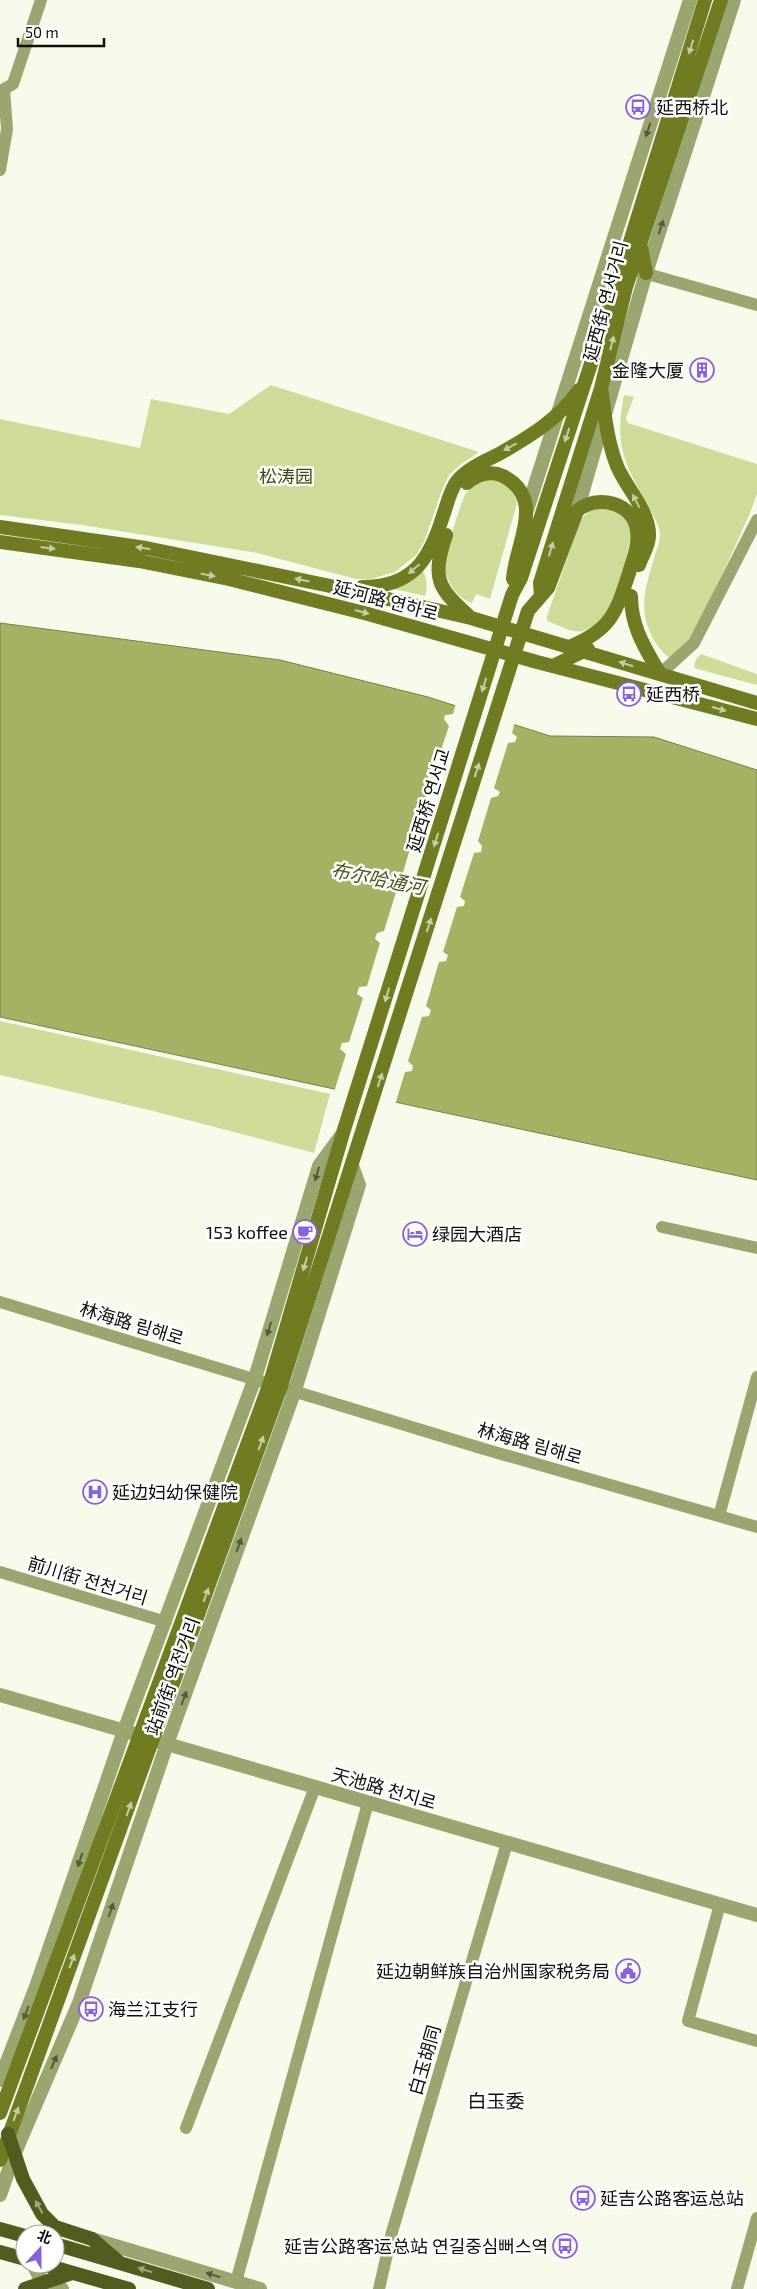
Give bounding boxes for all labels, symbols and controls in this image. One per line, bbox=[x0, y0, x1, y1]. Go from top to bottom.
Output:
scale bar bbox=[18, 15, 104, 47]
text: 50 m bbox=[25, 23, 59, 41]
one-way arrow bbox=[686, 39, 694, 54]
bus stop icon: 延西桥北 bbox=[625, 94, 651, 120]
place label: 延西桥北 bbox=[656, 96, 728, 118]
one-way arrow bbox=[644, 122, 652, 137]
one-way arrow bbox=[657, 219, 665, 234]
street label: 延西街 연서거리 bbox=[578, 238, 632, 364]
one-way arrow bbox=[608, 336, 616, 351]
building icon: 金隆大厦 bbox=[689, 357, 715, 383]
place label: 金隆大厦 bbox=[612, 359, 684, 381]
one-way arrow bbox=[563, 428, 571, 443]
one-way arrow bbox=[504, 443, 517, 452]
park label: 松涛园 bbox=[259, 465, 313, 487]
one-way arrow bbox=[632, 493, 640, 508]
one-way arrow bbox=[547, 541, 555, 556]
one-way arrow bbox=[134, 543, 150, 551]
one-way arrow bbox=[41, 544, 57, 552]
one-way arrow bbox=[408, 563, 421, 574]
one-way arrow bbox=[201, 571, 216, 579]
street label: 延河路 연하로 bbox=[331, 575, 441, 625]
one-way arrow bbox=[295, 576, 310, 584]
one-way arrow bbox=[355, 609, 370, 617]
one-way arrow bbox=[619, 659, 634, 667]
one-way arrow bbox=[480, 677, 488, 692]
bus stop icon: 延西桥 bbox=[616, 681, 642, 707]
place label: 延西桥 bbox=[646, 683, 700, 705]
one-way arrow bbox=[711, 705, 726, 713]
street label: 延西桥 연서교 bbox=[402, 745, 454, 855]
one-way arrow bbox=[474, 762, 482, 777]
one-way arrow bbox=[431, 832, 439, 847]
water label: 布尔哈通河 bbox=[329, 858, 431, 899]
one-way arrow bbox=[425, 917, 433, 932]
one-way arrow bbox=[382, 987, 390, 1002]
one-way arrow bbox=[376, 1072, 384, 1087]
one-way arrow bbox=[312, 1166, 320, 1181]
cafe icon: 153 koffee bbox=[292, 1219, 318, 1245]
place label: 153 koffee bbox=[206, 1221, 288, 1243]
hotel icon: 绿园大酒店 bbox=[402, 1221, 428, 1247]
place label: 绿园大酒店 bbox=[432, 1223, 522, 1245]
one-way arrow bbox=[301, 1257, 309, 1272]
street label: 林海路 림해로 bbox=[77, 1297, 187, 1349]
one-way arrow bbox=[265, 1322, 273, 1337]
street label: 林海路 림해로 bbox=[475, 1418, 585, 1468]
one-way arrow bbox=[258, 1435, 265, 1450]
hospital icon: 延边妇幼保健院 bbox=[82, 1479, 108, 1505]
place label: 延边妇幼保健院 bbox=[112, 1481, 238, 1503]
one-way arrow bbox=[236, 1538, 243, 1553]
street label: 前川街 전천거리 bbox=[25, 1551, 151, 1609]
one-way arrow bbox=[203, 1588, 210, 1603]
street label: 站前街 역전거리 bbox=[140, 1614, 204, 1738]
one-way arrow bbox=[181, 1691, 188, 1706]
street label: 天池路 천지로 bbox=[329, 1763, 439, 1813]
one-way arrow bbox=[125, 1802, 133, 1816]
one-way arrow bbox=[75, 1852, 83, 1867]
one-way arrow bbox=[108, 1902, 115, 1917]
one-way arrow bbox=[68, 1953, 76, 1968]
public building icon: 延边朝鲜族自治州国家税务局 bbox=[615, 1958, 641, 1984]
place label: 延边朝鲜族自治州国家税务局 bbox=[376, 1960, 610, 1982]
bus stop icon: 海兰江支行 bbox=[78, 1996, 104, 2022]
place label: 海兰江支行 bbox=[108, 1998, 198, 2020]
one-way arrow bbox=[22, 2006, 30, 2021]
street label: 白玉胡同 bbox=[404, 2022, 444, 2098]
one-way arrow bbox=[50, 2054, 58, 2069]
district label: 白玉委 bbox=[467, 2089, 525, 2112]
one-way arrow bbox=[13, 2106, 20, 2121]
bus stop icon: 延吉公路客运总站 bbox=[570, 2185, 596, 2211]
place label: 延吉公路客运总站 bbox=[600, 2187, 744, 2209]
one-way arrow bbox=[34, 2200, 43, 2213]
north arrow bbox=[15, 2224, 65, 2274]
text: 北 bbox=[35, 2226, 54, 2247]
bus stop icon: 延吉公路客运总站 연길중심뻐스역 bbox=[552, 2233, 578, 2259]
place label: 延吉公路客运总站 연길중심뻐스역 bbox=[284, 2235, 548, 2257]
one-way arrow bbox=[137, 2265, 152, 2273]
one-way arrow bbox=[205, 2271, 220, 2279]

